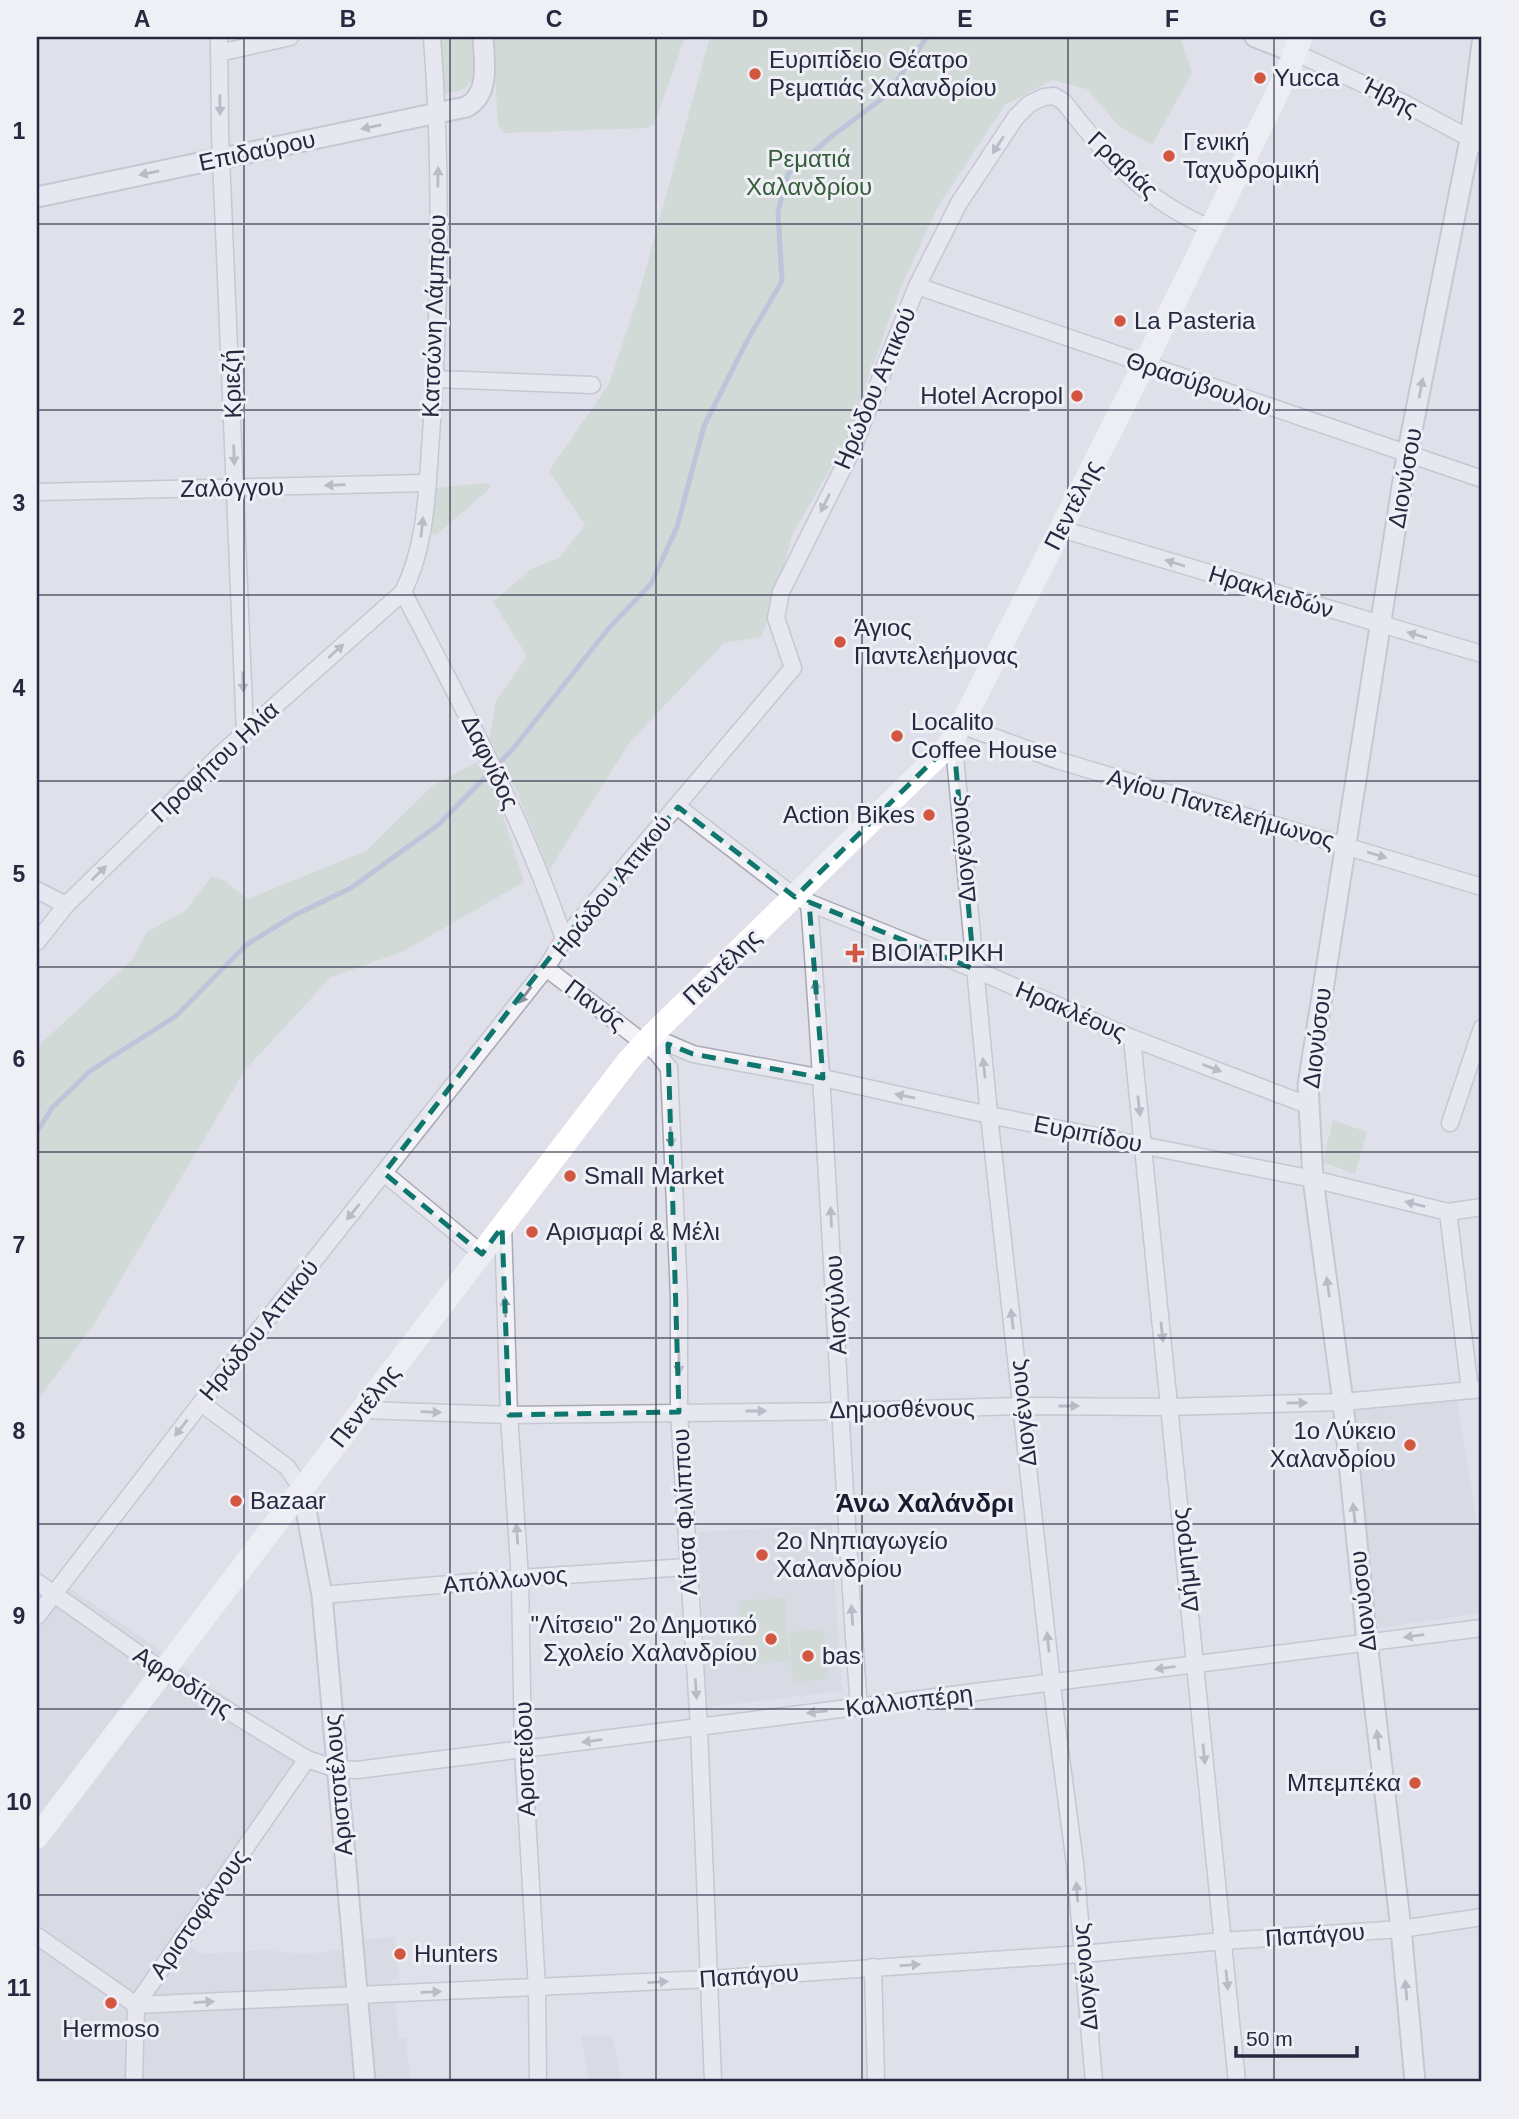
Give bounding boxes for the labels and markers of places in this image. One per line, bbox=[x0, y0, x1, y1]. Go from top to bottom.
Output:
place label: Ευριπίδειο Θέατρο Ρεματιάς Χαλανδρίου bbox=[769, 46, 997, 101]
place label: Yucca bbox=[1274, 64, 1340, 91]
marker: Ευριπίδειο Θέατρο Ρεματιάς Χαλανδρίου bbox=[747, 66, 763, 82]
marker: Yucca bbox=[1252, 70, 1268, 86]
place label: Γενική Ταχυδρομική bbox=[1183, 128, 1320, 183]
marker: Γενική Ταχυδρομική bbox=[1161, 148, 1177, 164]
place label: La Pasteria bbox=[1134, 307, 1256, 334]
marker: La Pasteria bbox=[1112, 313, 1128, 329]
place label: Hotel Acropol bbox=[920, 382, 1063, 409]
marker: Hotel Acropol bbox=[1069, 388, 1085, 404]
place label: Άγιος Παντελεήμονας bbox=[854, 614, 1018, 669]
marker: Άγιος Παντελεήμονας bbox=[832, 634, 848, 650]
place label: Localito Coffee House bbox=[911, 708, 1057, 763]
marker: Localito Coffee House bbox=[889, 728, 905, 744]
place label: Action Bikes bbox=[783, 801, 915, 828]
marker: Action Bikes bbox=[921, 807, 937, 823]
place label: ΒΙΟΙΑΤΡΙΚΗ bbox=[871, 939, 1004, 966]
marker: ΒΙΟΙΑΤΡΙΚΗ bbox=[845, 943, 865, 963]
place label: Small Market bbox=[584, 1162, 724, 1189]
marker: Small Market bbox=[562, 1168, 578, 1184]
place label: Αρισμαρί & Μέλι bbox=[546, 1218, 720, 1245]
marker: Αρισμαρί & Μέλι bbox=[524, 1224, 540, 1240]
place label: 1ο Λύκειο Χαλανδρίου bbox=[1270, 1417, 1396, 1472]
marker: 1ο Λύκειο Χαλανδρίου bbox=[1402, 1437, 1418, 1453]
place label: Bazaar bbox=[250, 1487, 326, 1514]
marker: Bazaar bbox=[228, 1493, 244, 1509]
place label: 2ο Νηπιαγωγείο Χαλανδρίου bbox=[776, 1527, 948, 1582]
marker: 2ο Νηπιαγωγείο Χαλανδρίου bbox=[754, 1547, 770, 1563]
place label: "Λίτσειο" 2ο Δημοτικό Σχολείο Χαλανδρίου bbox=[530, 1611, 757, 1666]
marker: "Λίτσειο" 2ο Δημοτικό Σχολείο Χαλανδρίου bbox=[763, 1631, 779, 1647]
place label: bas bbox=[822, 1642, 861, 1669]
marker: bas bbox=[800, 1648, 816, 1664]
place label: Μπεμπέκα bbox=[1287, 1769, 1401, 1796]
marker: Μπεμπέκα bbox=[1407, 1775, 1423, 1791]
place label: Hunters bbox=[414, 1940, 498, 1967]
marker: Hunters bbox=[392, 1946, 408, 1962]
marker: Hermoso bbox=[103, 1995, 119, 2011]
place label: Hermoso bbox=[62, 2015, 160, 2042]

